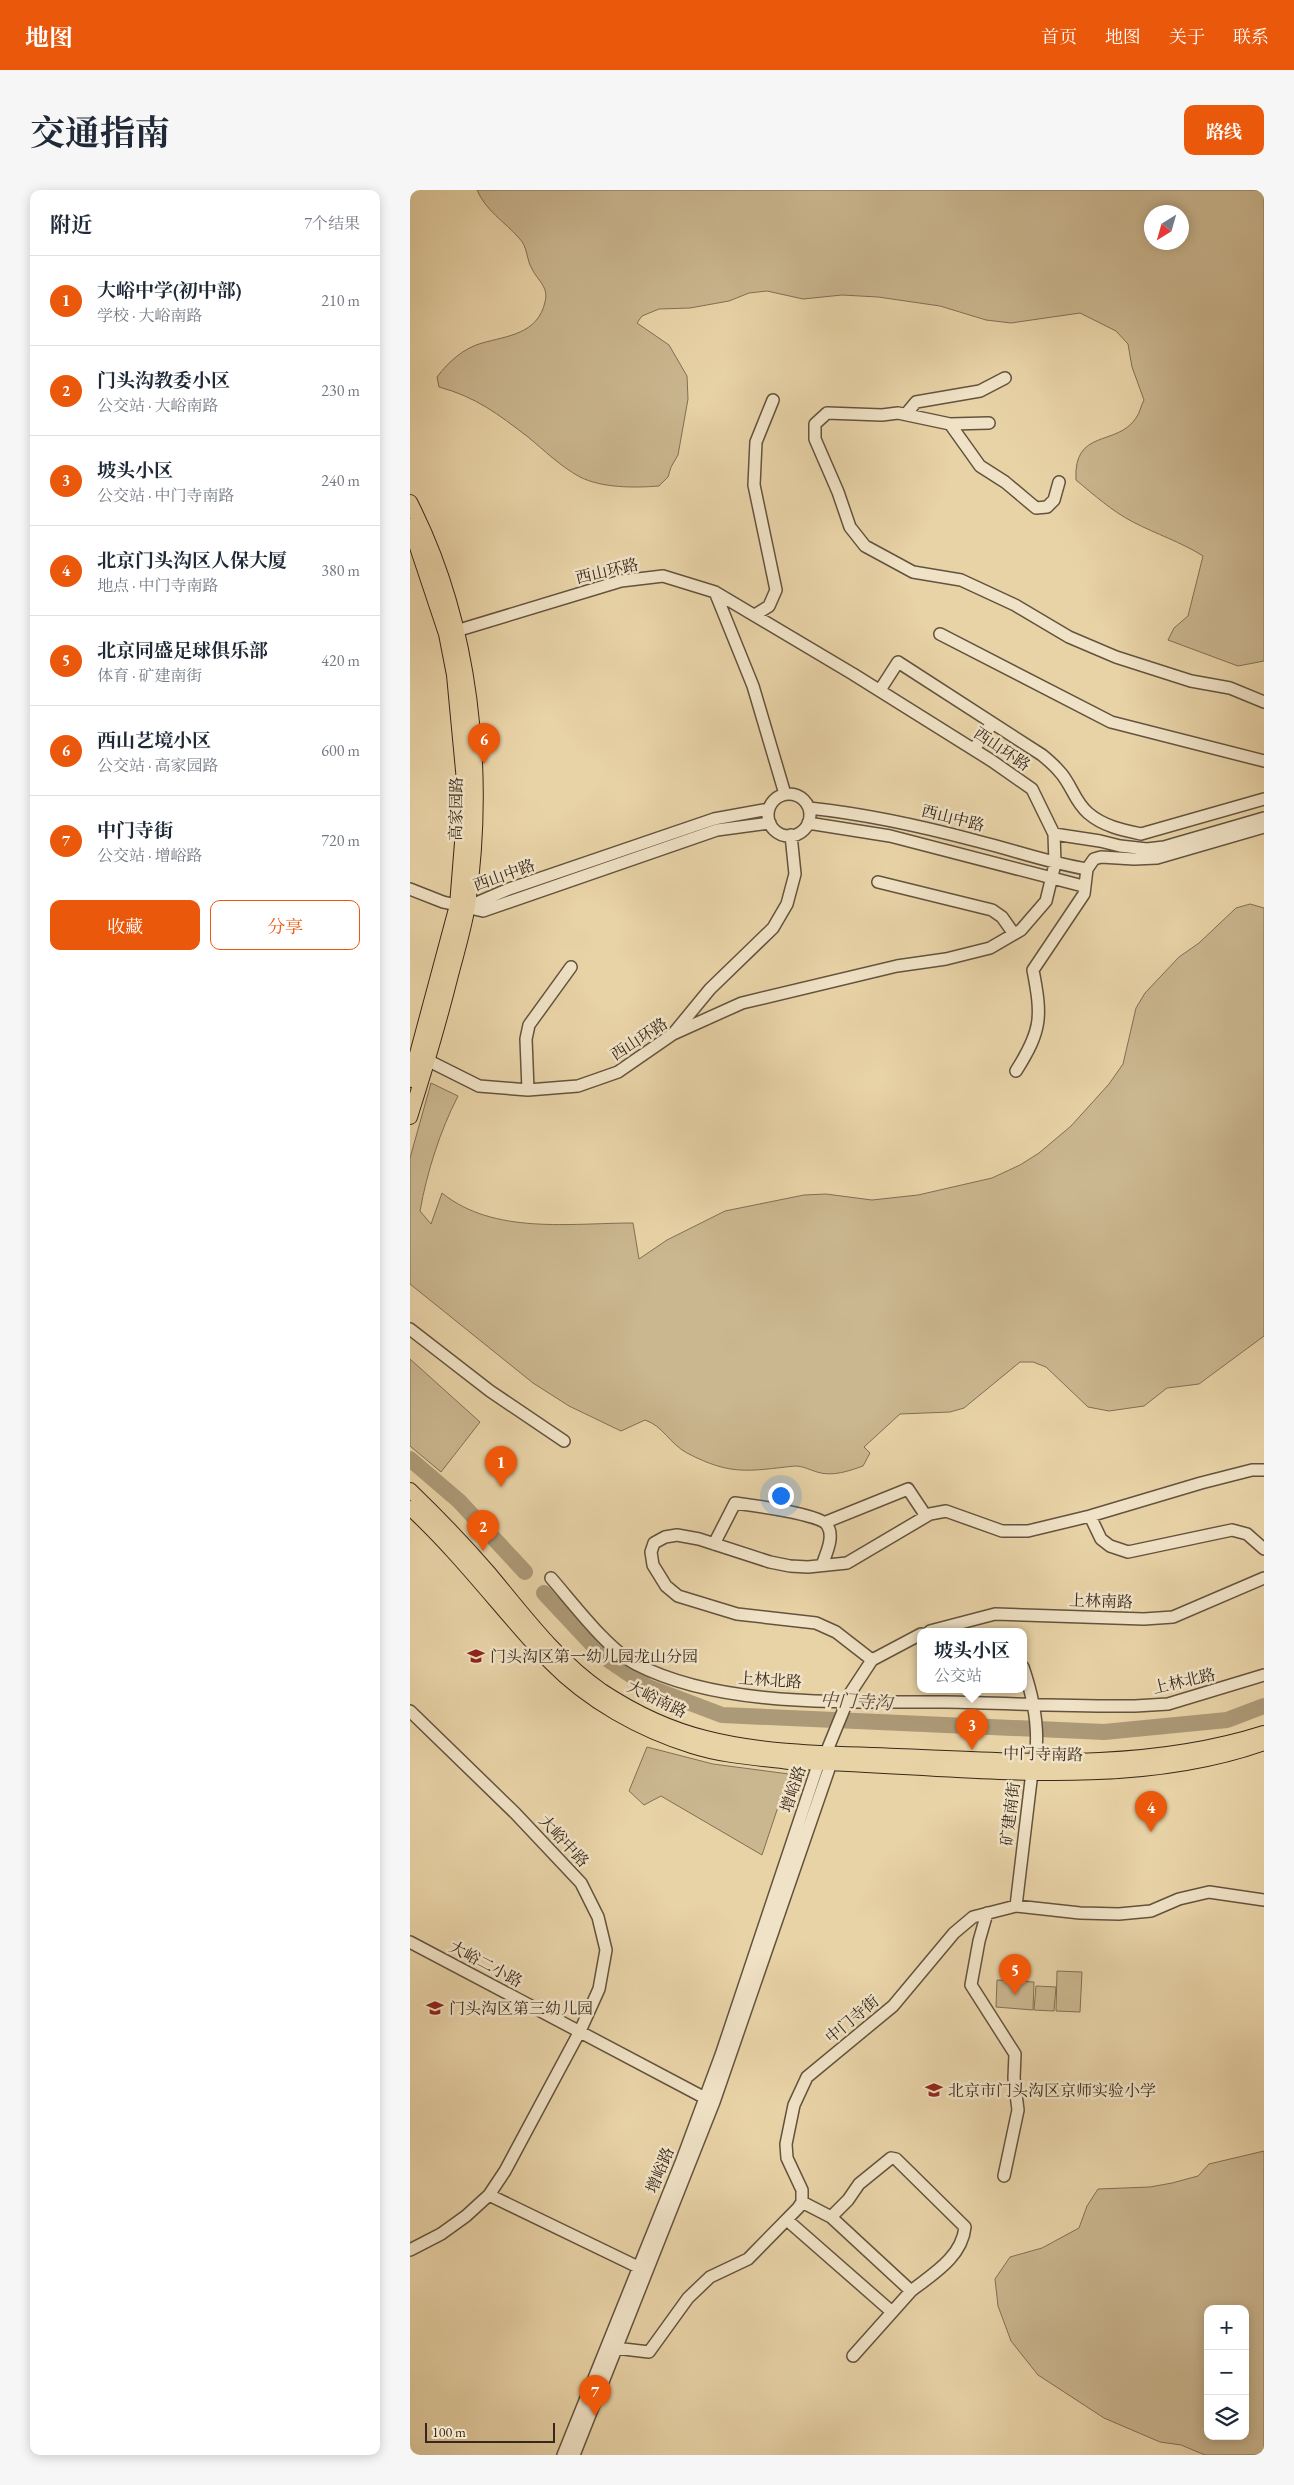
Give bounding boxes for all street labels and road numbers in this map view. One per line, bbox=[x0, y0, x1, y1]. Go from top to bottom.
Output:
street label: 西山环路 bbox=[573, 554, 641, 588]
street label: 西山环路 bbox=[970, 722, 1034, 776]
street label: 高家园路 bbox=[445, 777, 467, 841]
street label: 西山中路 bbox=[919, 800, 987, 836]
street label: 西山中路 bbox=[470, 854, 538, 896]
street label: 西山环路 bbox=[606, 1013, 672, 1065]
street label: 上林南路 bbox=[1069, 1589, 1133, 1613]
street label: 上林北路 bbox=[1150, 1664, 1218, 1698]
street label: 上林北路 bbox=[737, 1667, 803, 1693]
street label: 大峪南路 bbox=[624, 1676, 690, 1722]
street label: 中门寺南路 bbox=[1003, 1743, 1083, 1765]
street label: 增峪路 bbox=[776, 1763, 810, 1815]
street label: 矿建南街 bbox=[996, 1781, 1024, 1847]
street label: 大峪中路 bbox=[534, 1810, 594, 1872]
street label: 大峪二小路 bbox=[446, 1936, 526, 1992]
street label: 中门寺街 bbox=[821, 1990, 883, 2048]
street label: 增峪路 bbox=[641, 2144, 679, 2196]

